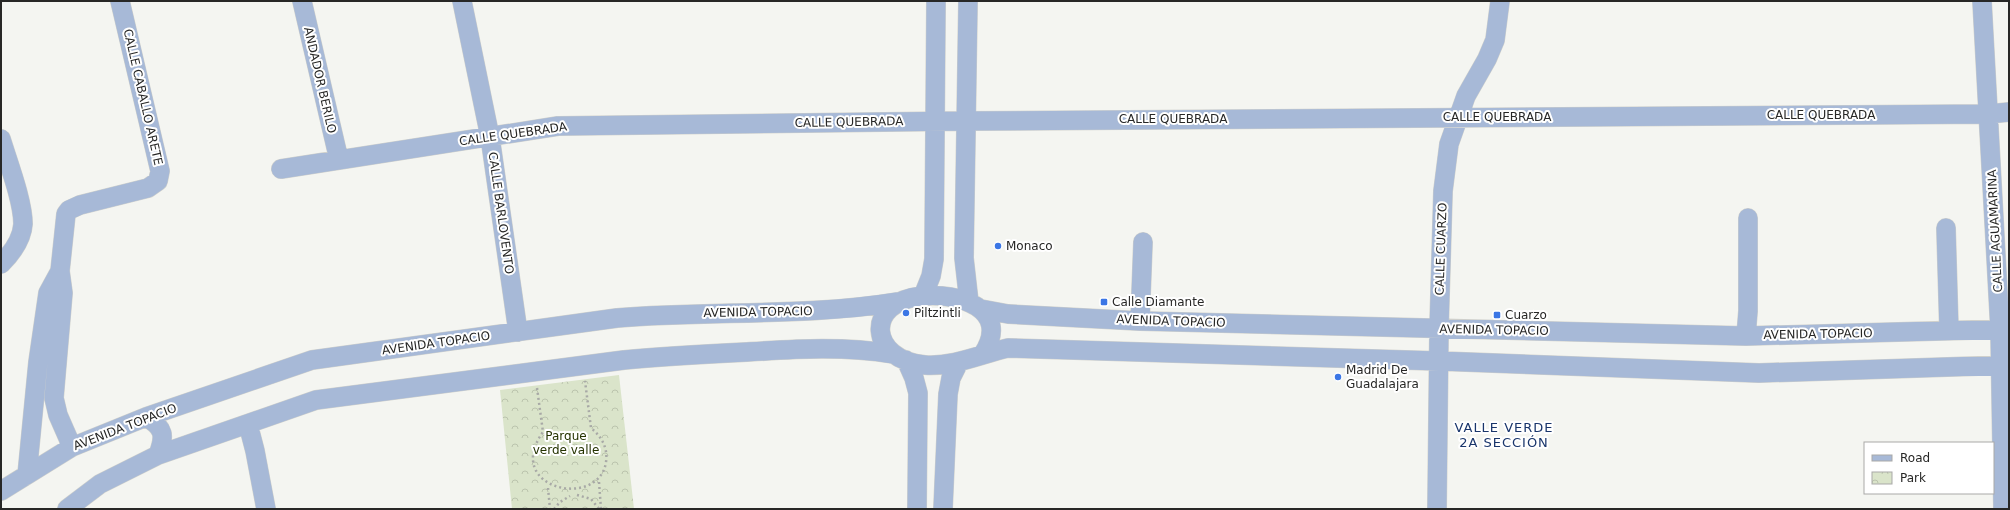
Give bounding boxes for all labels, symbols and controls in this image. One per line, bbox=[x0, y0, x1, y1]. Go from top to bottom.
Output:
street label: ANDADOR BERILO bbox=[301, 25, 339, 135]
street label: CALLE CABALLO ARETE bbox=[120, 27, 166, 167]
street label: CALLE QUEBRADA bbox=[1767, 108, 1876, 122]
street label: CALLE QUEBRADA bbox=[1443, 110, 1552, 124]
street label: CALLE QUEBRADA bbox=[1119, 112, 1228, 126]
street label: CALLE QUEBRADA bbox=[795, 114, 904, 130]
street label: CALLE QUEBRADA bbox=[458, 119, 569, 148]
street label: CALLE BARLOVENTO bbox=[485, 151, 517, 275]
street label: CALLE AGUAMARINA bbox=[1985, 168, 2005, 293]
street label: CALLE CUARZO bbox=[1432, 202, 1450, 296]
place label: Monaco bbox=[1006, 239, 1053, 253]
marker: Monaco bbox=[993, 241, 1003, 251]
place label: Calle Diamante bbox=[1112, 295, 1204, 309]
marker: Calle Diamante bbox=[1099, 297, 1109, 307]
street label: AVENIDA TOPACIO bbox=[703, 304, 813, 320]
place label: Piltzintli bbox=[914, 306, 961, 320]
marker: Piltzintli bbox=[901, 308, 911, 318]
place label: Cuarzo bbox=[1505, 308, 1547, 322]
marker: Cuarzo bbox=[1492, 310, 1502, 320]
street label: AVENIDA TOPACIO bbox=[1116, 312, 1226, 330]
street label: AVENIDA TOPACIO bbox=[1439, 322, 1549, 338]
street label: AVENIDA TOPACIO bbox=[1763, 326, 1873, 342]
street label: AVENIDA TOPACIO bbox=[381, 328, 491, 358]
place label: Madrid De Guadalajara bbox=[1346, 363, 1419, 391]
marker: Madrid De Guadalajara bbox=[1333, 372, 1343, 382]
street label: AVENIDA TOPACIO bbox=[71, 401, 179, 453]
district label: VALLE VERDE 2A SECCIÓN bbox=[1454, 420, 1554, 450]
park label: Parque verde valle bbox=[533, 429, 599, 457]
legend bbox=[1864, 442, 1994, 494]
text: Road bbox=[1900, 451, 1930, 465]
text: Park bbox=[1900, 471, 1926, 485]

